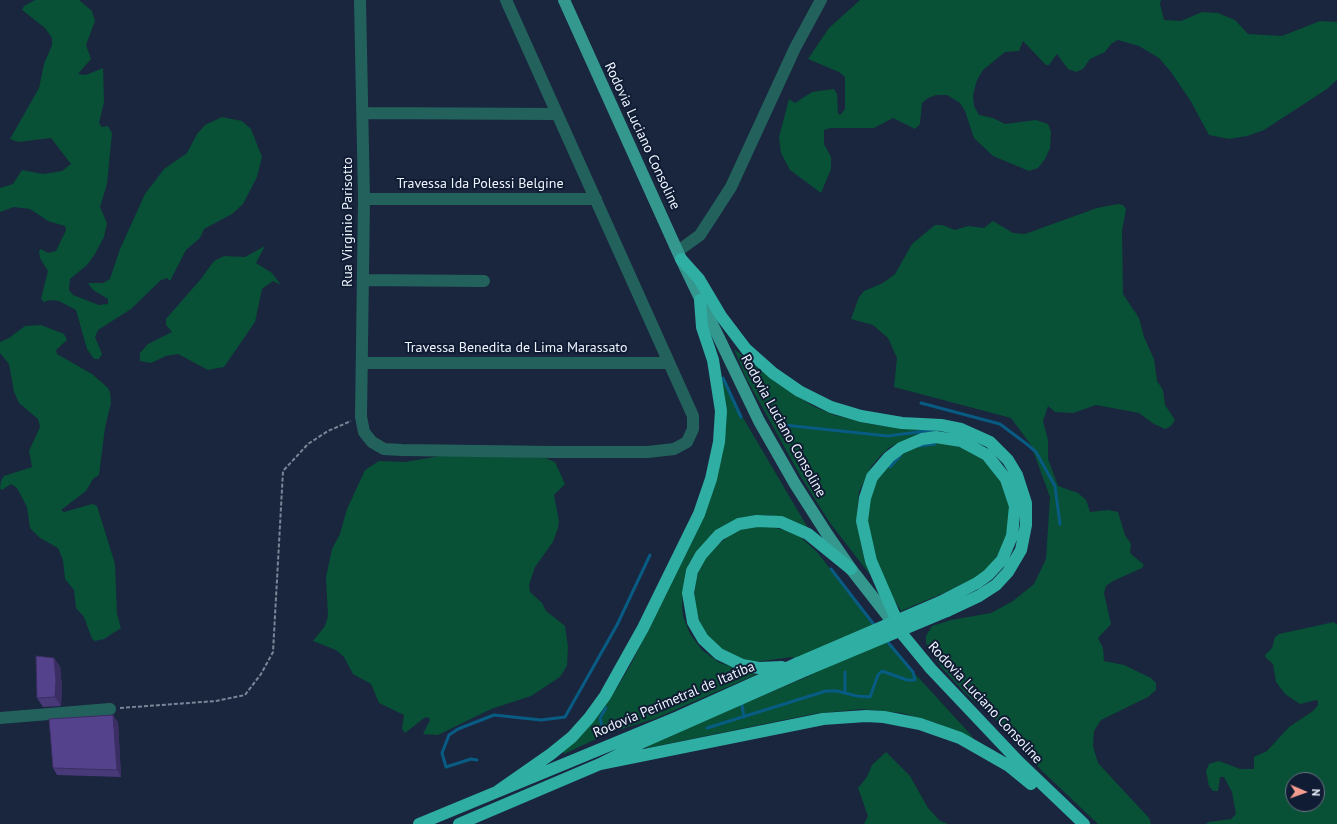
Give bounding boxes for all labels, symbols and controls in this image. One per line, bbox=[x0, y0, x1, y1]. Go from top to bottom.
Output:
street label: Rodovia Luciano Consoline bbox=[601, 60, 683, 212]
street label: Rua Virginio Parisotto bbox=[340, 157, 356, 287]
street label: Travessa Ida Polessi Belgine bbox=[396, 176, 564, 192]
street label: Travessa Benedita de Lima Marassato bbox=[405, 340, 627, 356]
street label: Rodovia Luciano Consoline bbox=[737, 352, 829, 500]
street label: Rodovia Luciano Consoline bbox=[924, 639, 1046, 767]
street label: Rodovia Perimetral de Itatiba bbox=[591, 658, 757, 742]
north arrow bbox=[1285, 772, 1325, 812]
text: N bbox=[1309, 789, 1323, 796]

